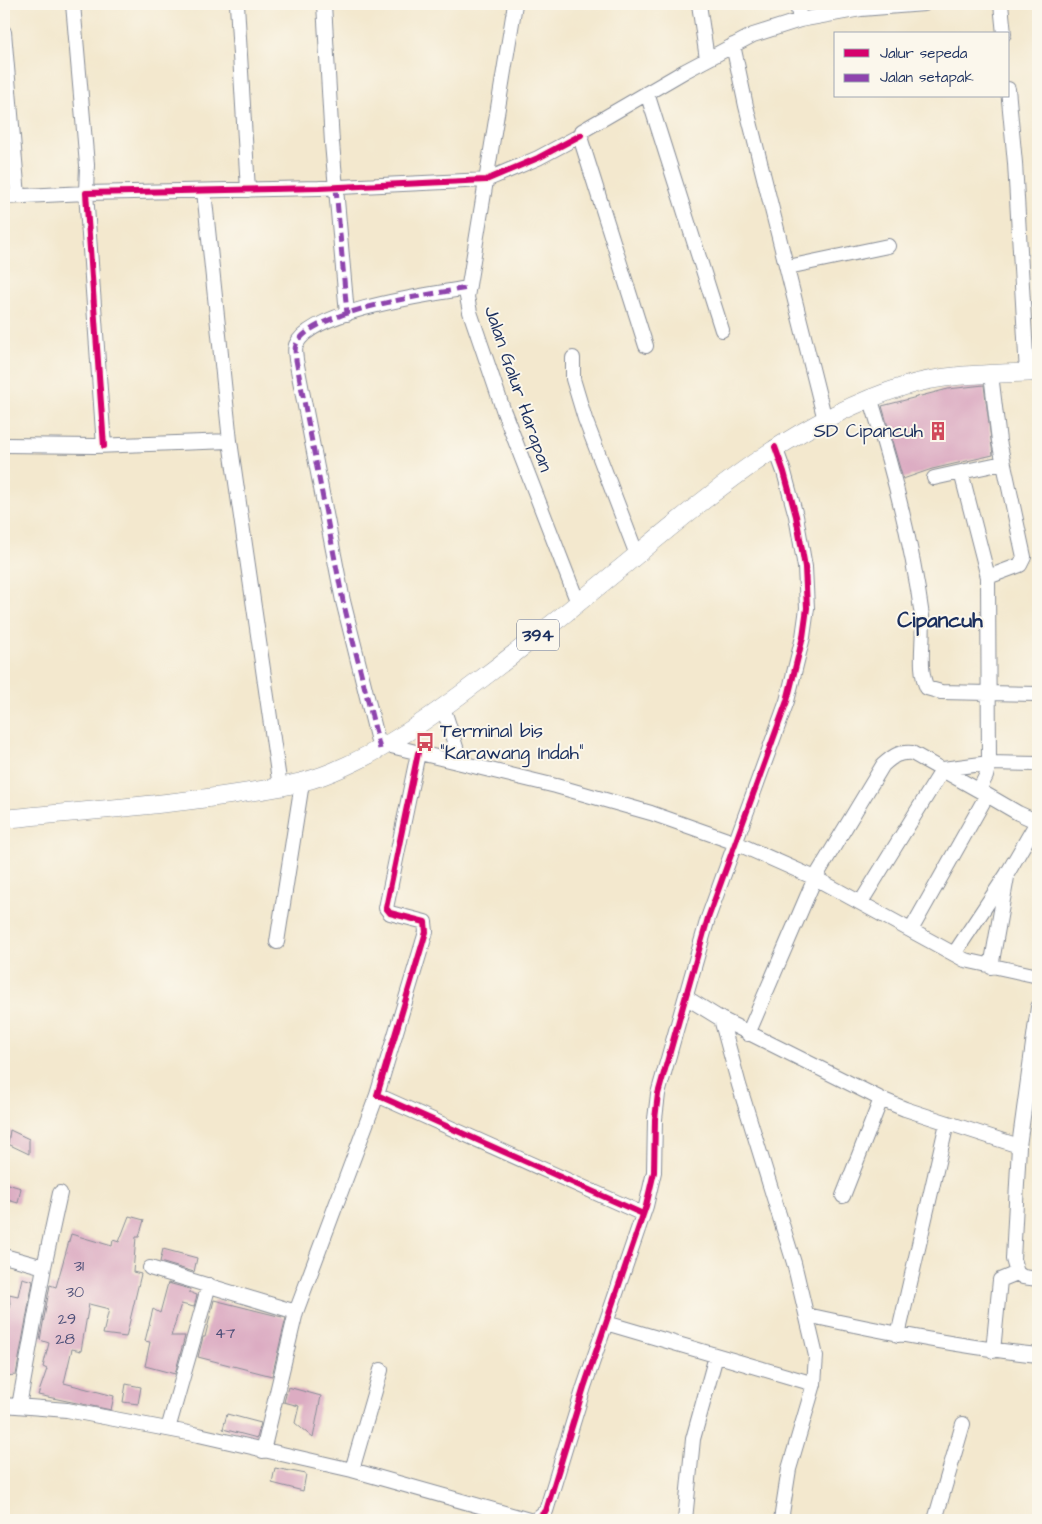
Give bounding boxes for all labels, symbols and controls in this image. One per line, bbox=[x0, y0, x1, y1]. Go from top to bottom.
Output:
legend bbox=[834, 32, 1010, 98]
text: Jalur sepeda bbox=[880, 43, 968, 64]
text: Jalan setapak bbox=[880, 67, 974, 88]
street label: Jalan Galur Harapan bbox=[477, 302, 559, 476]
place label: SD Cipancuh bbox=[814, 418, 924, 445]
building icon: SD Cipancuh bbox=[927, 420, 949, 442]
district label: Cipancuh bbox=[897, 606, 983, 636]
road number: 394 bbox=[517, 620, 559, 650]
place label: Terminal bis "Karawang Indah" bbox=[440, 718, 583, 768]
bus stop icon: Terminal bis "Karawang Indah" bbox=[414, 731, 436, 753]
house number: 31 bbox=[74, 1255, 84, 1277]
house number: 30 bbox=[66, 1281, 84, 1303]
house number: 29 bbox=[58, 1308, 76, 1330]
house number: 47 bbox=[215, 1322, 236, 1344]
house number: 28 bbox=[55, 1328, 75, 1350]

